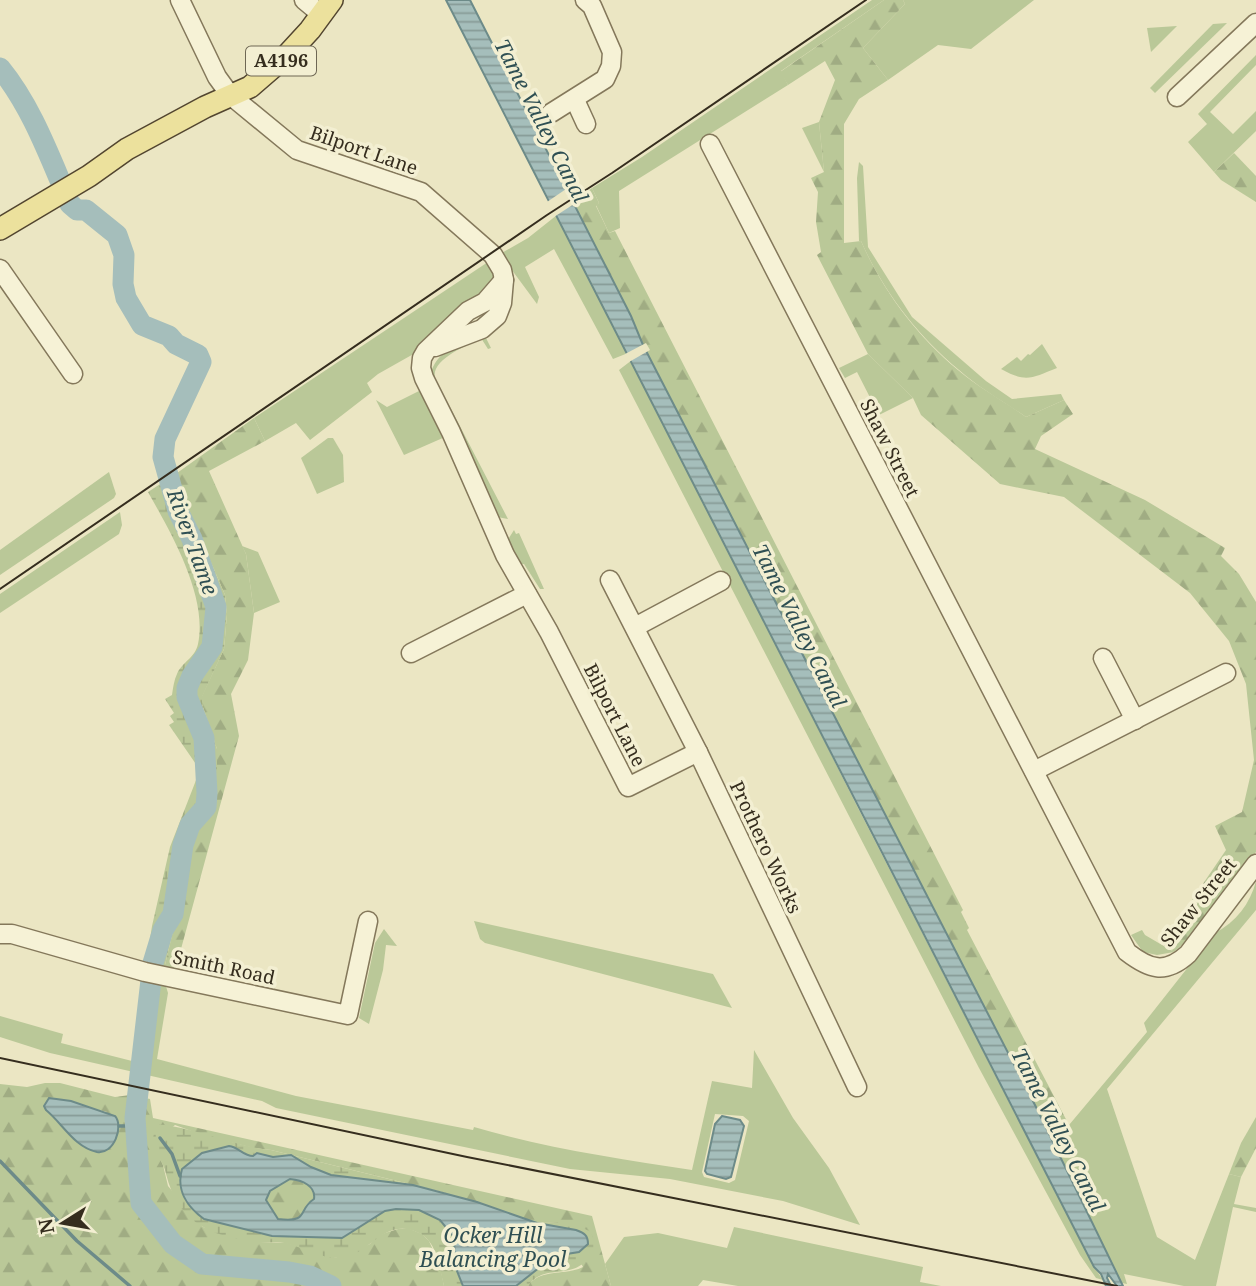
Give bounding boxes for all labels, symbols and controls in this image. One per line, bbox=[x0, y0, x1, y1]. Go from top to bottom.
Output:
water label: Tame Valley Canal bbox=[489, 34, 596, 208]
road number: A4196 bbox=[246, 46, 316, 76]
street label: Bilport Lane bbox=[307, 119, 421, 181]
street label: Shaw Street bbox=[854, 394, 926, 502]
water label: River Tame bbox=[160, 484, 225, 599]
water label: Tame Valley Canal bbox=[747, 539, 854, 713]
street label: Bilport Lane bbox=[578, 659, 652, 771]
street label: Prothero Works bbox=[724, 776, 808, 918]
street label: Shaw Street bbox=[1154, 852, 1242, 952]
street label: Smith Road bbox=[171, 943, 278, 991]
water label: Tame Valley Canal bbox=[1006, 1043, 1113, 1217]
north arrow bbox=[28, 1188, 98, 1258]
text: N bbox=[32, 1216, 61, 1236]
water label: Ocker Hill Balancing Pool bbox=[419, 1221, 567, 1273]

